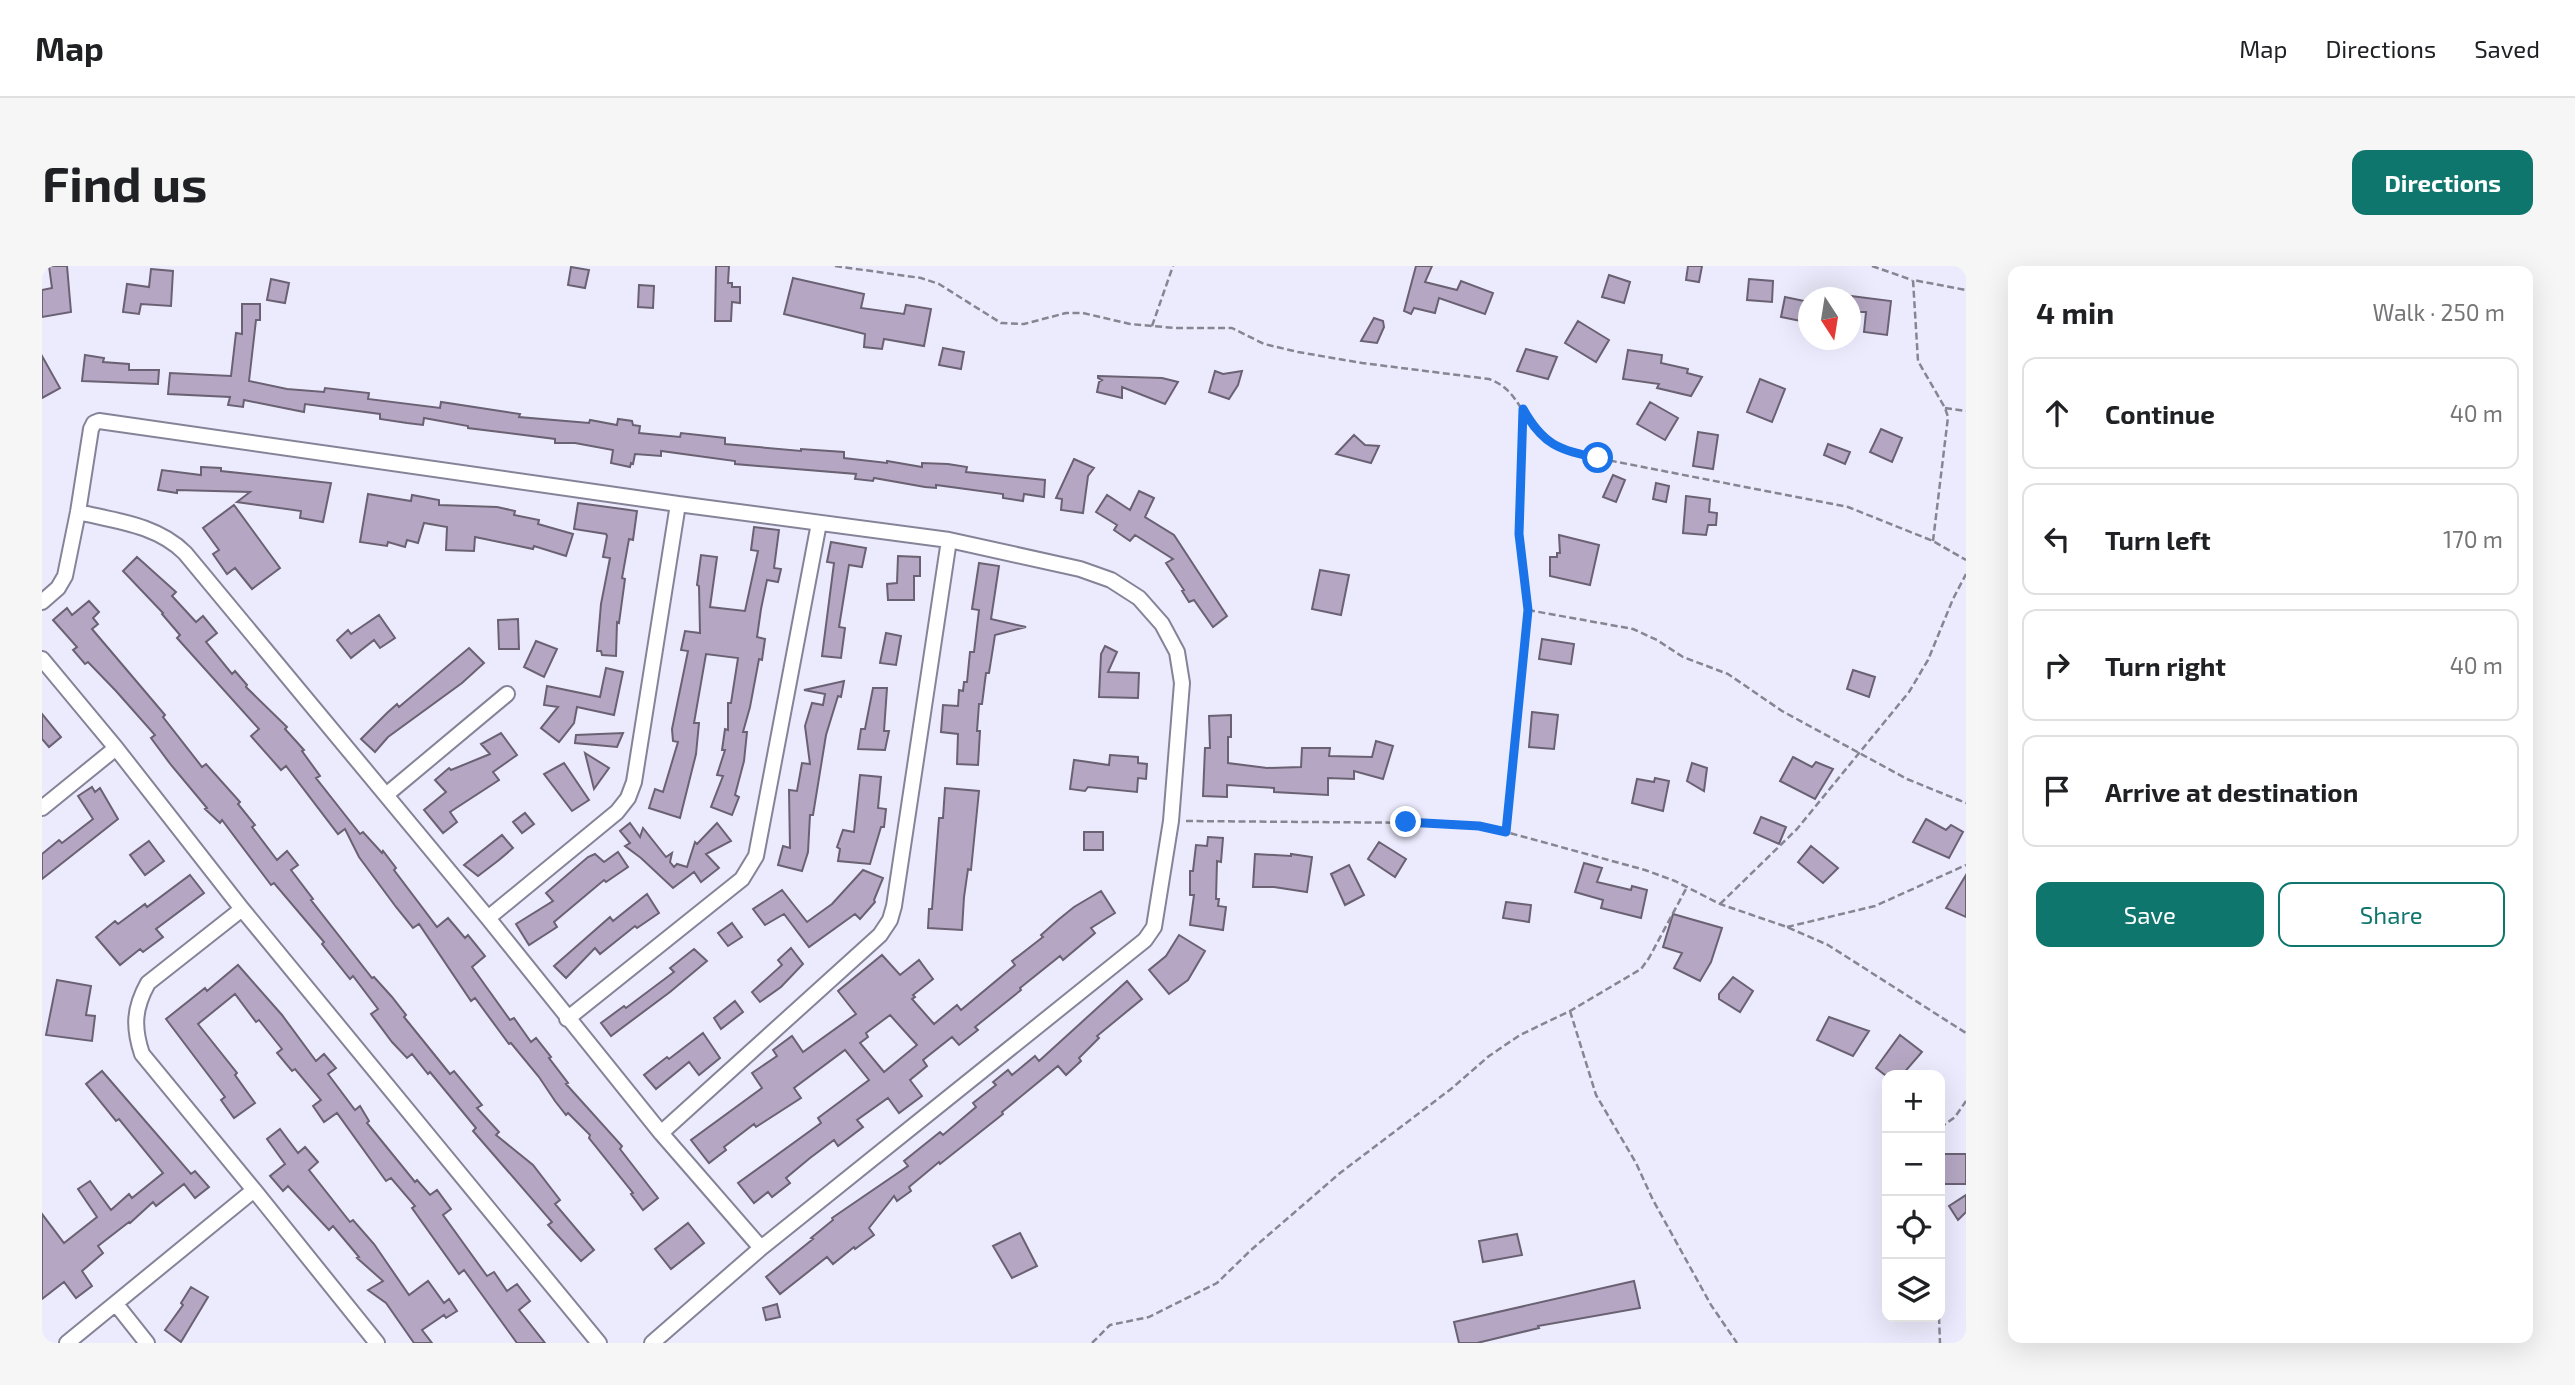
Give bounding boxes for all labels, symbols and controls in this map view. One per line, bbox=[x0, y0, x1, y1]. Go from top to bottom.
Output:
text: Map bbox=[35, 28, 104, 68]
text: Map bbox=[2239, 34, 2287, 63]
text: Directions bbox=[2325, 34, 2436, 63]
text: Saved bbox=[2474, 34, 2540, 63]
button: Directions bbox=[2352, 150, 2533, 215]
text: Find us bbox=[42, 153, 207, 212]
north arrow bbox=[1798, 287, 1861, 350]
text: 4 min bbox=[2036, 294, 2114, 330]
text: Walk · 250 m bbox=[2372, 298, 2505, 326]
icon: ahead bbox=[2038, 394, 2076, 432]
text: Continue bbox=[2105, 398, 2215, 429]
text: 40 m bbox=[2450, 399, 2503, 427]
route start bbox=[1582, 442, 1613, 473]
icon: left bbox=[2038, 520, 2076, 558]
text: Turn left bbox=[2105, 524, 2211, 555]
text: 170 m bbox=[2443, 525, 2503, 553]
icon: right bbox=[2038, 646, 2076, 684]
text: Turn right bbox=[2105, 650, 2226, 681]
text: 40 m bbox=[2450, 651, 2503, 679]
icon: arrive bbox=[2038, 772, 2076, 810]
text: Arrive at destination bbox=[2105, 776, 2358, 807]
route end bbox=[1390, 806, 1421, 837]
button: Save bbox=[2036, 882, 2264, 947]
button: Share bbox=[2278, 882, 2505, 947]
map controls bbox=[1882, 1070, 1945, 1322]
button: + bbox=[1882, 1070, 1945, 1133]
button: − bbox=[1882, 1133, 1945, 1196]
button: locate bbox=[1882, 1196, 1945, 1259]
button: layers bbox=[1882, 1259, 1945, 1322]

